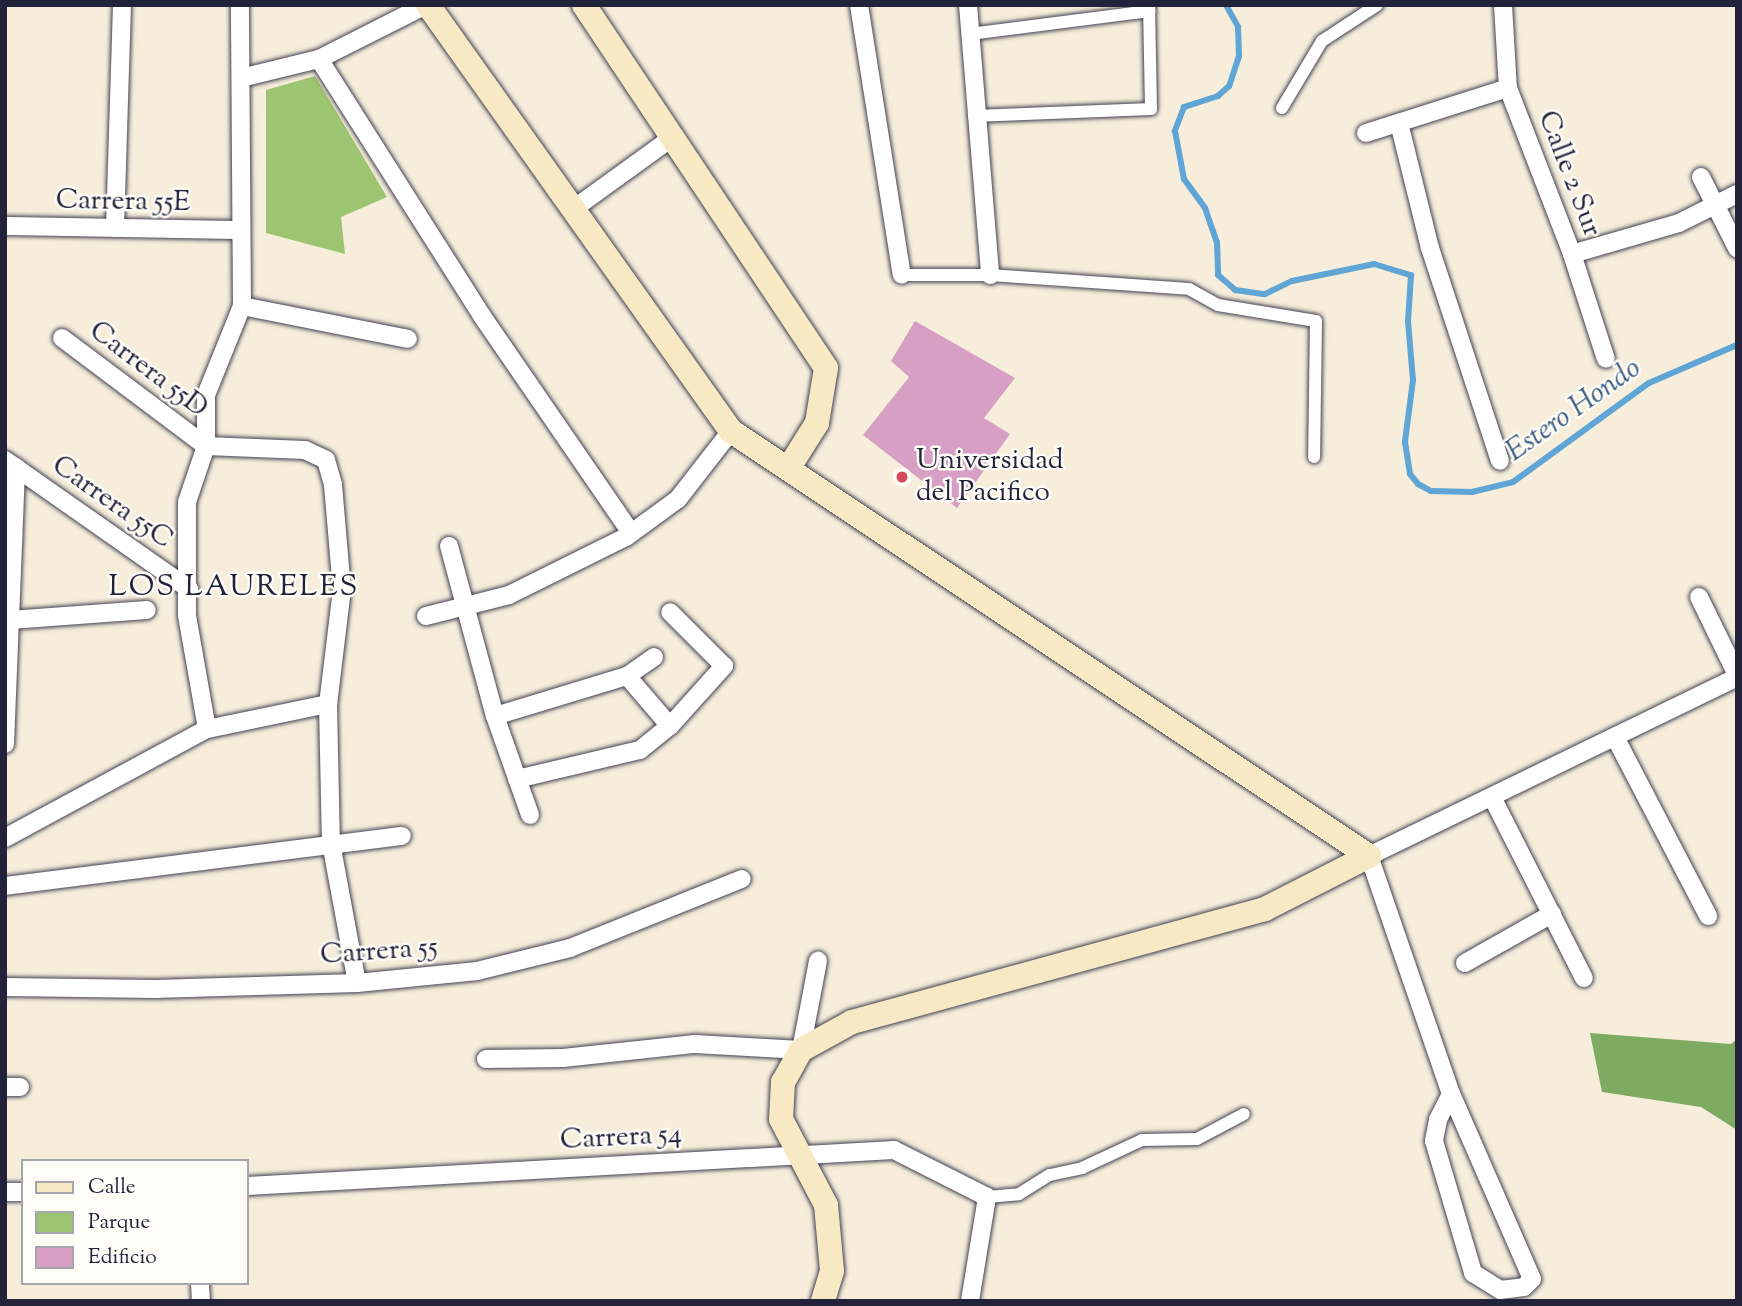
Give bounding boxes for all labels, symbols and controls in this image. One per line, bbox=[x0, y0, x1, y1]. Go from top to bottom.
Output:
street label: Calle 2 Sur bbox=[1530, 106, 1608, 242]
street label: Carrera 55E bbox=[56, 184, 190, 220]
street label: Carrera 55D bbox=[82, 315, 214, 425]
water label: Estero Hondo bbox=[1499, 351, 1649, 471]
place label: Universidad del Pacifico bbox=[916, 444, 1064, 510]
street label: Carrera 55C bbox=[45, 449, 179, 557]
marker: Universidad del Pacifico bbox=[894, 469, 910, 485]
district label: LOS LAURELES bbox=[110, 570, 358, 606]
street label: Carrera 55 bbox=[319, 931, 439, 973]
street label: Carrera 54 bbox=[559, 1118, 683, 1158]
legend bbox=[21, 1159, 248, 1285]
text: Calle bbox=[88, 1173, 136, 1203]
text: Parque bbox=[88, 1208, 150, 1238]
text: Edificio bbox=[88, 1243, 157, 1273]

